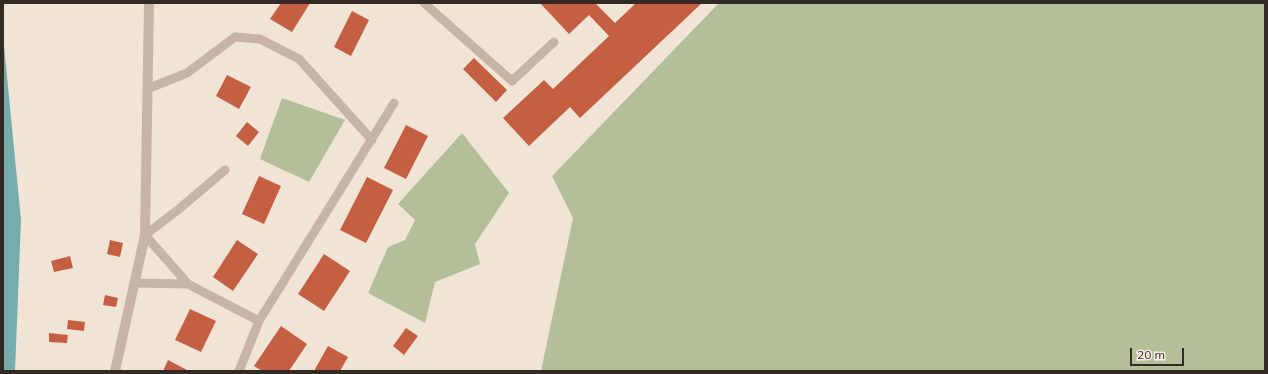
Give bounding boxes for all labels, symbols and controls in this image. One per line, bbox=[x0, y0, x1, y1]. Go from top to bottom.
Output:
scale bar bbox=[1132, 340, 1186, 366]
text: 20 m bbox=[1137, 347, 1165, 362]

